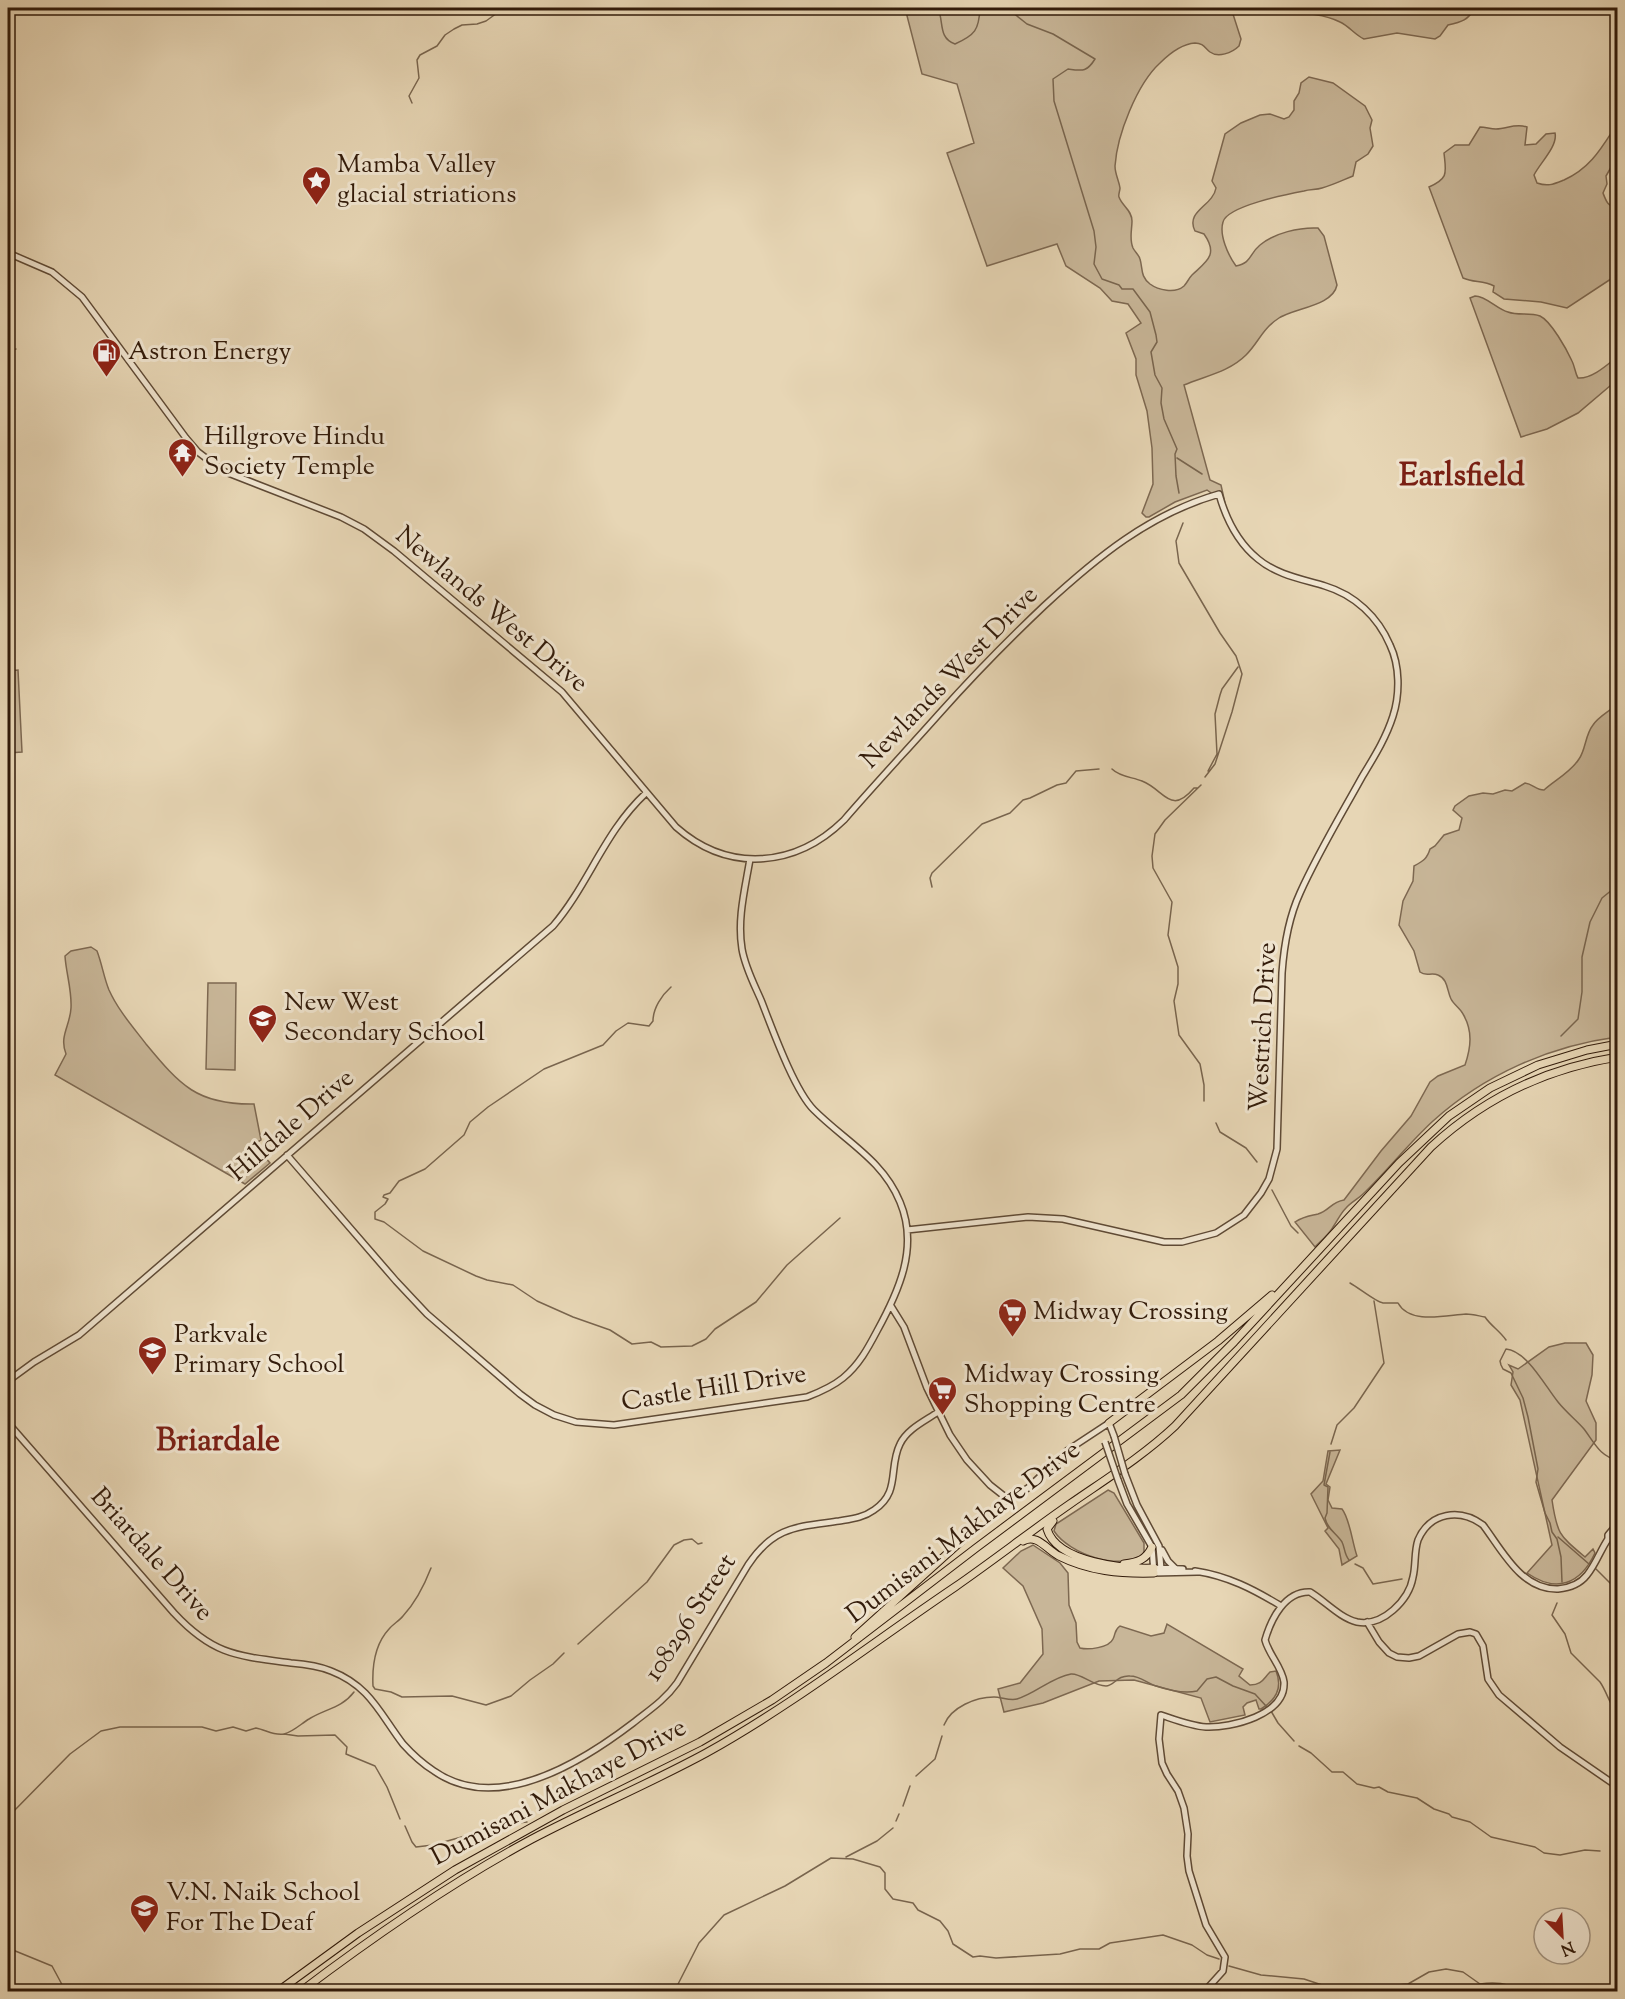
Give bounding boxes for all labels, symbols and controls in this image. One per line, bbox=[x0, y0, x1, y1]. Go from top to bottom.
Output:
place label: Mamba Valley glacial striations bbox=[337, 147, 516, 214]
place icon: Mamba Valley glacial striations bbox=[300, 164, 332, 206]
place label: Astron Energy bbox=[128, 334, 291, 371]
fuel station icon: Astron Energy bbox=[91, 336, 123, 378]
place label: Hillgrove Hindu Society Temple bbox=[204, 419, 385, 486]
temple icon: Hillgrove Hindu Society Temple bbox=[167, 436, 199, 478]
district label: Earlsfield bbox=[1399, 454, 1525, 500]
street label: Newlands West Drive bbox=[386, 518, 596, 702]
street label: Newlands West Drive bbox=[853, 578, 1047, 778]
street label: Westrich Drive bbox=[1241, 941, 1287, 1113]
place label: New West Secondary School bbox=[284, 985, 485, 1052]
school or university icon: New West Secondary School bbox=[247, 1002, 279, 1044]
street label: Hilldale Drive bbox=[221, 1061, 363, 1191]
place label: Midway Crossing bbox=[1033, 1294, 1228, 1331]
supermarket icon: Midway Crossing bbox=[996, 1296, 1028, 1338]
place label: Parkvale Primary School bbox=[174, 1317, 344, 1384]
school or university icon: Parkvale Primary School bbox=[137, 1334, 169, 1376]
street label: Castle Hill Drive bbox=[619, 1356, 809, 1422]
place label: Midway Crossing Shopping Centre bbox=[964, 1357, 1159, 1424]
supermarket icon: Midway Crossing Shopping Centre bbox=[927, 1374, 959, 1416]
district label: Briardale bbox=[156, 1419, 280, 1465]
street label: Dumisani Makhaye Drive bbox=[839, 1433, 1089, 1633]
street label: Briardale Drive bbox=[81, 1480, 221, 1630]
street label: 108296 Street bbox=[636, 1547, 746, 1689]
street label: Dumisani Makhaye Drive bbox=[425, 1710, 693, 1876]
place label: V.N. Naik School For The Deaf bbox=[166, 1875, 360, 1942]
school or university icon: V.N. Naik School For The Deaf bbox=[129, 1892, 161, 1934]
north arrow bbox=[1532, 1906, 1592, 1966]
text: N bbox=[1556, 1934, 1578, 1961]

